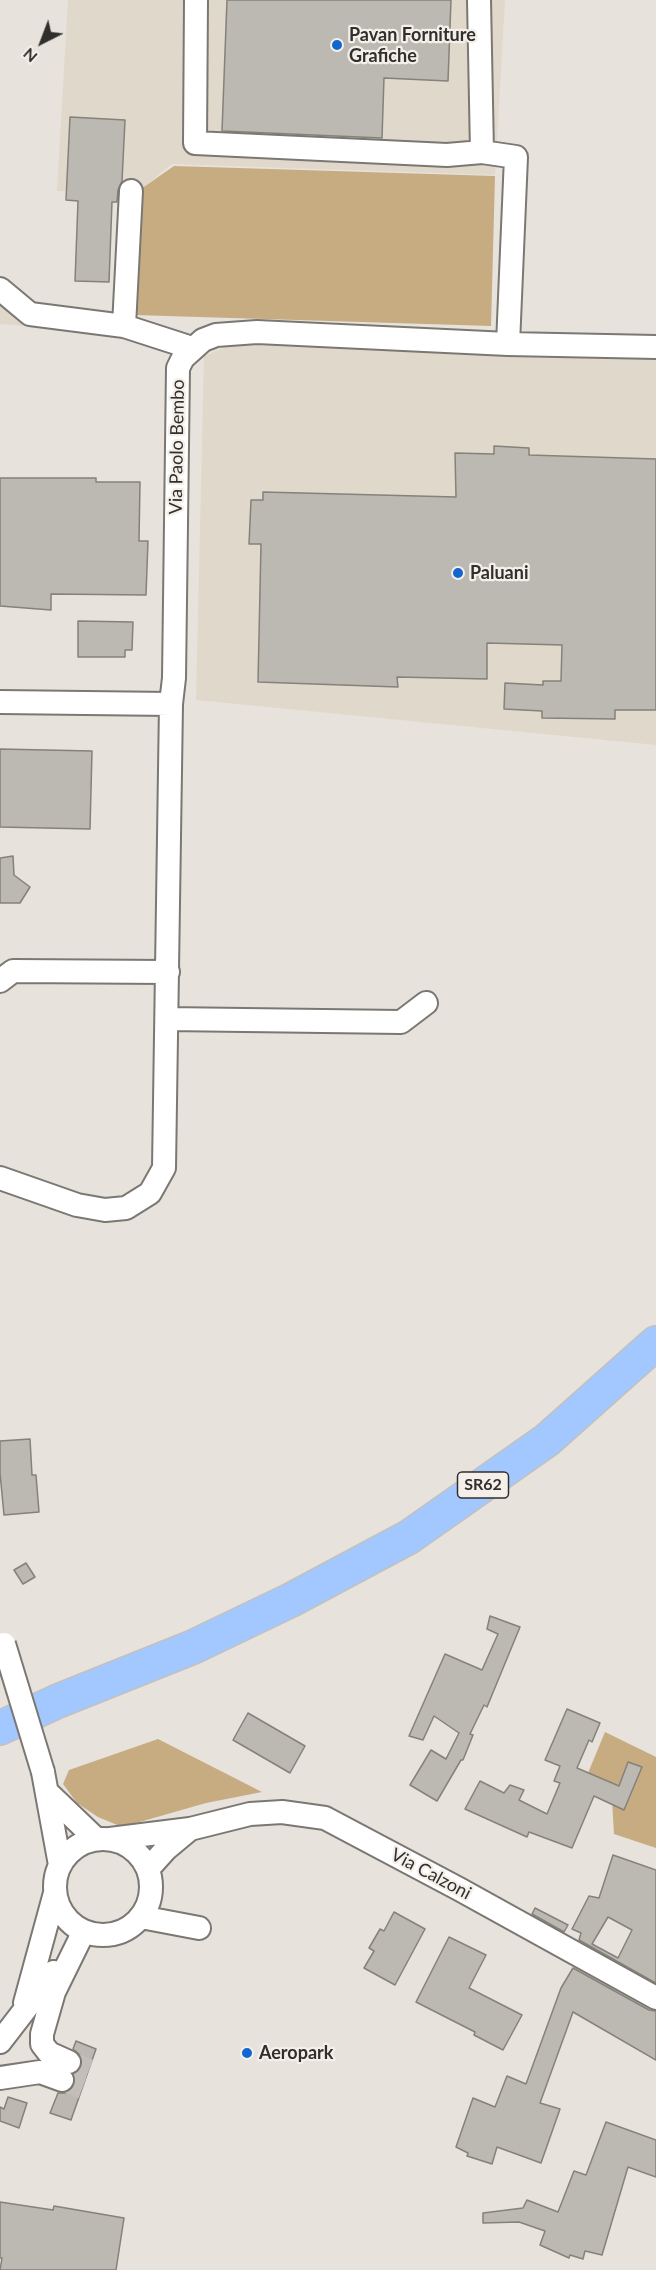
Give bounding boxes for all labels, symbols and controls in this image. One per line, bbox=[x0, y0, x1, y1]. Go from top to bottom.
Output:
north arrow bbox=[12, 12, 72, 72]
place label: Pavan Forniture Grafiche bbox=[349, 24, 476, 66]
marker: Pavan Forniture Grafiche bbox=[330, 38, 344, 52]
text: N bbox=[19, 45, 41, 67]
street label: Via Paolo Bembo bbox=[165, 379, 189, 515]
place label: Paluani bbox=[470, 562, 528, 584]
marker: Paluani bbox=[451, 566, 465, 580]
road number: SR62 bbox=[458, 1472, 508, 1498]
street label: Via Calzoni bbox=[387, 1844, 475, 1904]
place label: Aeropark bbox=[259, 2042, 333, 2064]
marker: Aeropark bbox=[240, 2046, 254, 2060]

